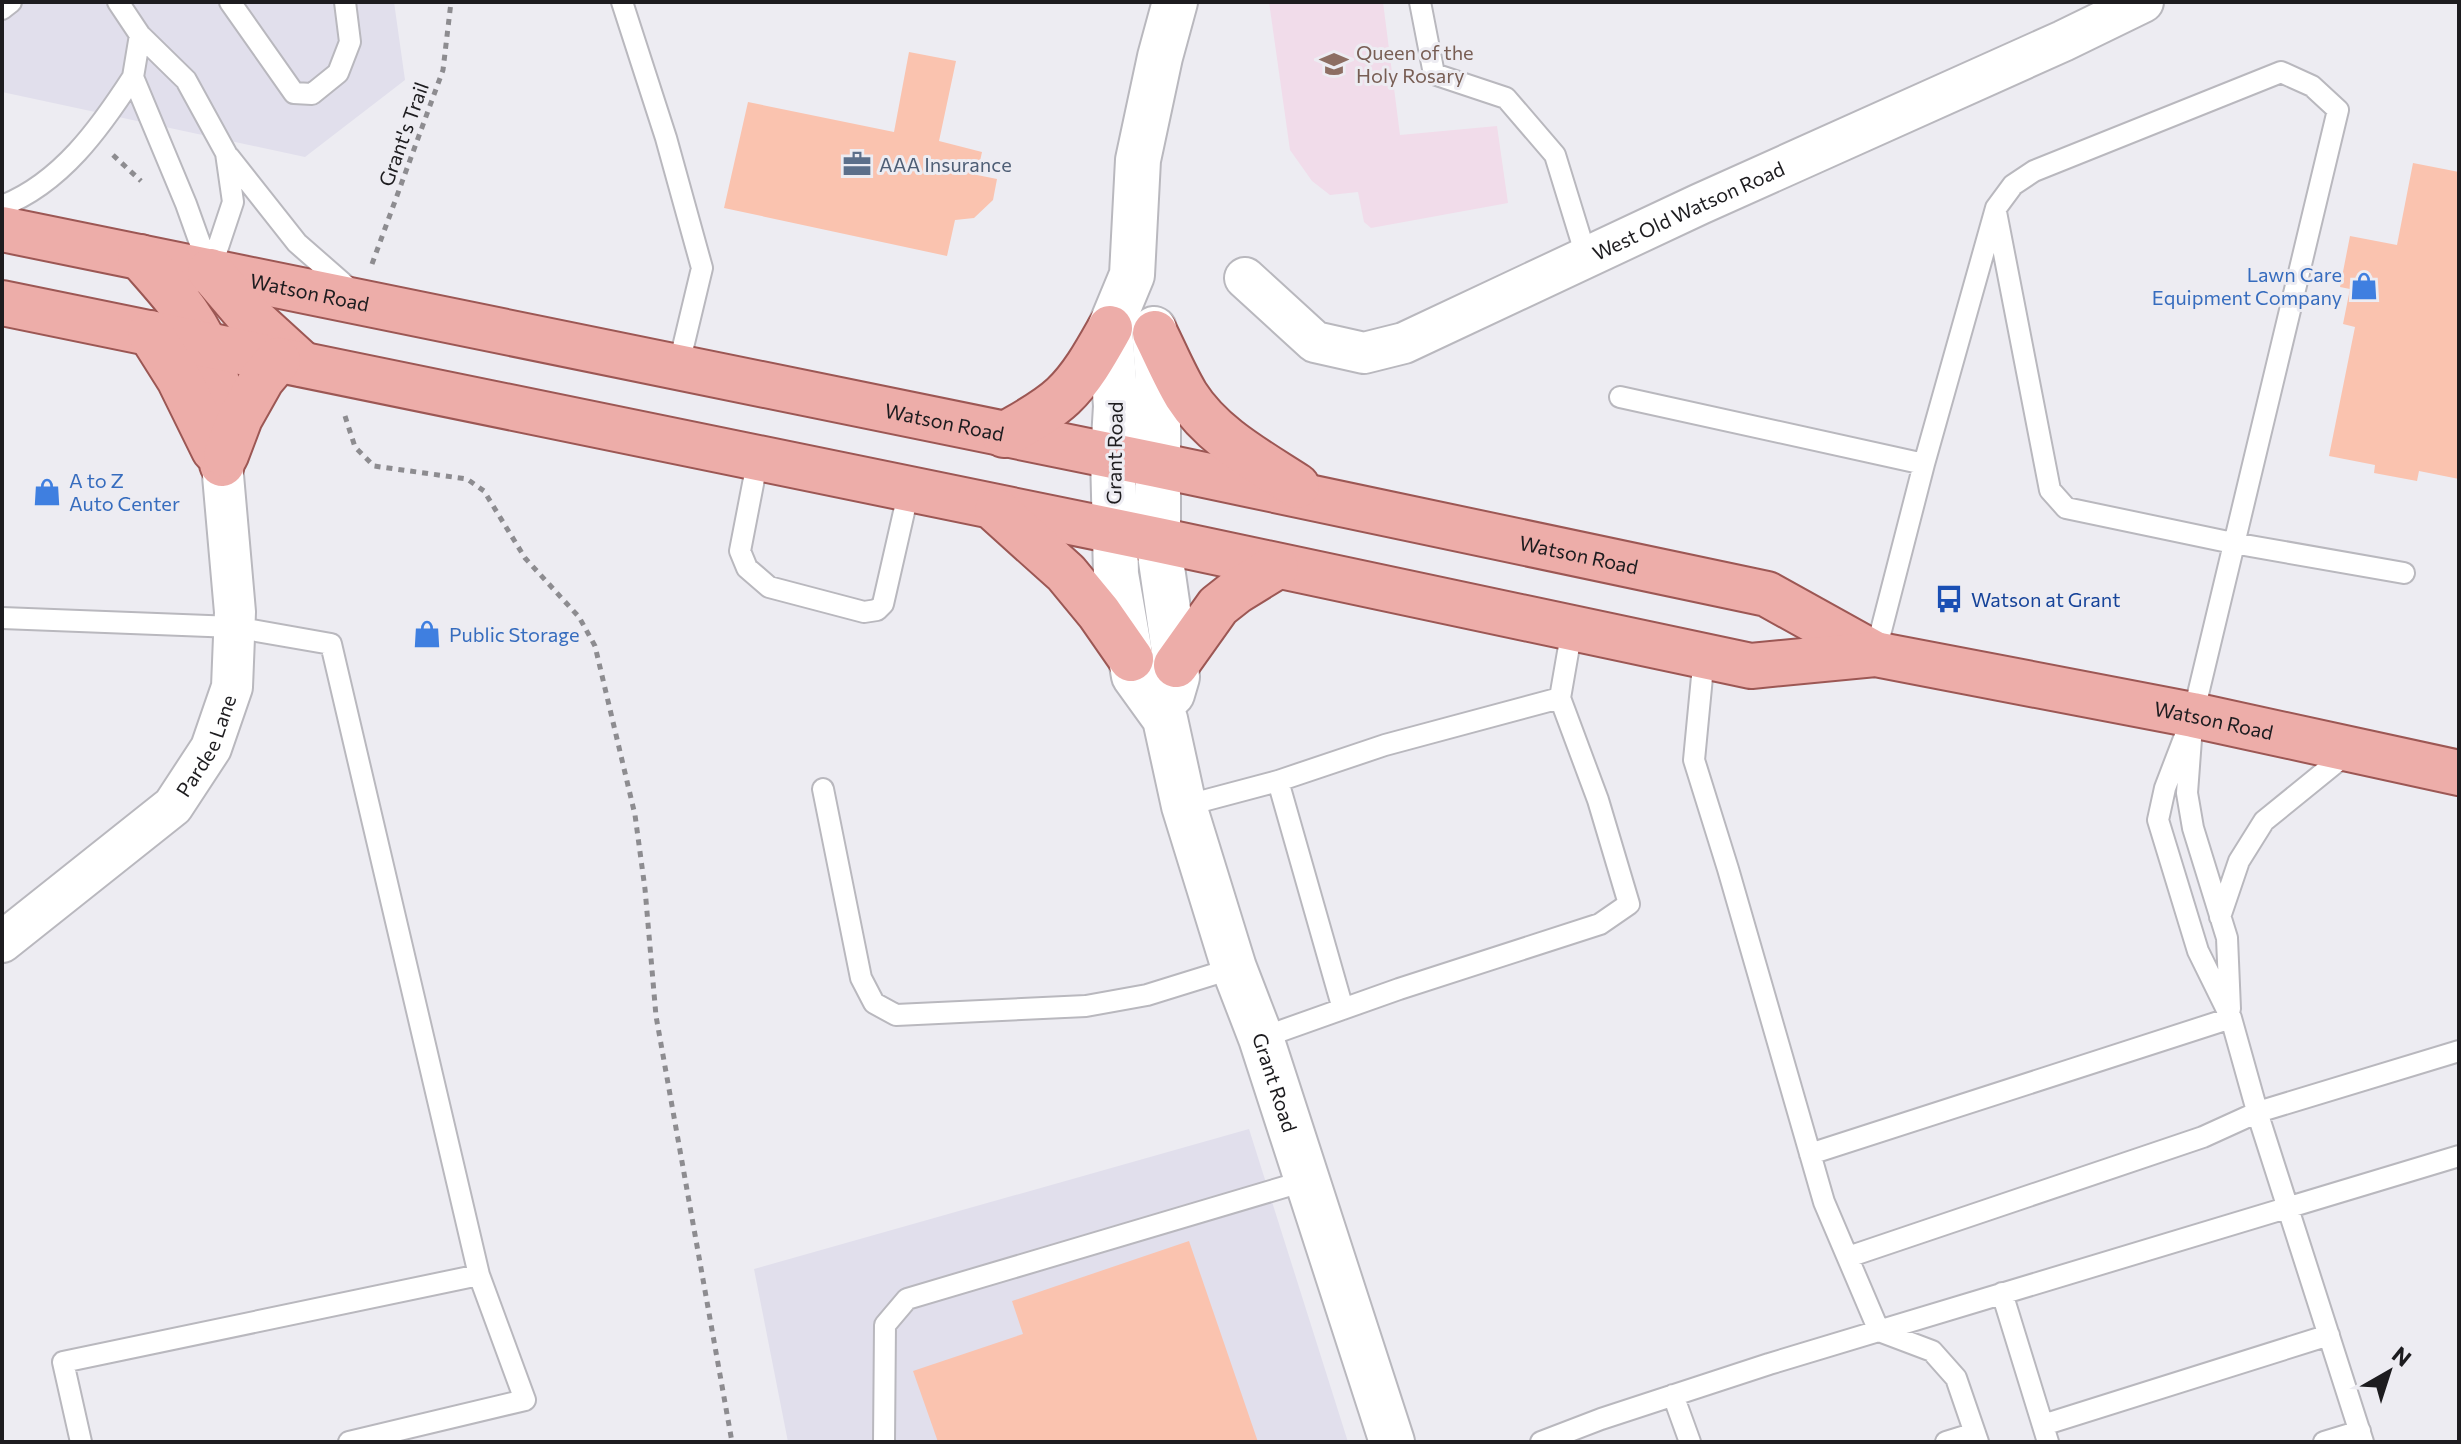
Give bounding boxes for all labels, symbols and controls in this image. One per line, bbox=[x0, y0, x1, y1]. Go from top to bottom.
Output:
place label: Queen of the Holy Rosary bbox=[1356, 40, 1474, 87]
school or university icon: Queen of the Holy Rosary bbox=[1319, 49, 1349, 79]
street label: Grant's Trail bbox=[373, 79, 433, 189]
office icon: AAA Insurance bbox=[842, 149, 872, 179]
place label: AAA Insurance bbox=[879, 152, 1012, 176]
street label: West Old Watson Road bbox=[1588, 156, 1788, 265]
place label: Lawn Care Equipment Company bbox=[2152, 262, 2342, 309]
street label: Watson Road bbox=[248, 268, 371, 316]
shop icon: Lawn Care Equipment Company bbox=[2349, 271, 2379, 301]
street label: Watson Road bbox=[883, 398, 1006, 445]
street label: Grant Road bbox=[1101, 401, 1127, 505]
place label: A to Z Auto Center bbox=[69, 468, 180, 515]
shop icon: A to Z Auto Center bbox=[32, 477, 62, 507]
street label: Watson Road bbox=[1517, 530, 1641, 578]
bus stop icon: Watson at Grant bbox=[1934, 584, 1964, 614]
place label: Watson at Grant bbox=[1971, 587, 2120, 611]
shop icon: Public Storage bbox=[412, 619, 442, 649]
place label: Public Storage bbox=[449, 622, 579, 646]
street label: Pardee Lane bbox=[171, 691, 240, 801]
street label: Watson Road bbox=[2152, 696, 2276, 744]
street label: Grant Road bbox=[1248, 1030, 1303, 1135]
north arrow bbox=[2349, 1332, 2429, 1412]
text: N bbox=[2387, 1340, 2417, 1372]

